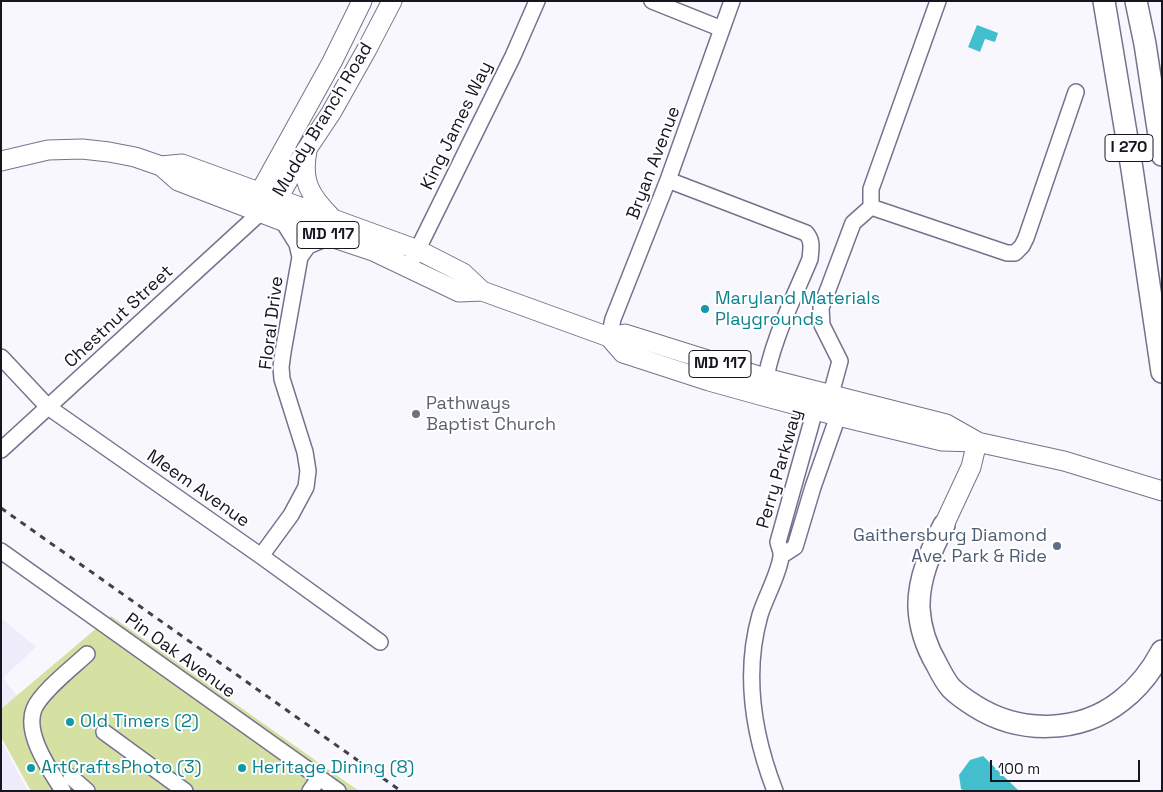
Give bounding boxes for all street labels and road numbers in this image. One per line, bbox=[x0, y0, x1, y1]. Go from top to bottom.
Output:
street label: Muddy Branch Road bbox=[268, 39, 378, 201]
street label: King James Way bbox=[417, 58, 497, 194]
street label: Bryan Avenue bbox=[623, 103, 685, 223]
road number: I 270 bbox=[1105, 134, 1153, 162]
road number: MD 117 bbox=[297, 222, 359, 248]
street label: Chestnut Street bbox=[60, 261, 178, 373]
street label: Floral Drive bbox=[256, 275, 288, 371]
road number: MD 117 bbox=[689, 350, 751, 378]
street label: Perry Parkway bbox=[753, 407, 807, 531]
street label: Meem Avenue bbox=[142, 446, 254, 532]
street label: Pin Oak Avenue bbox=[121, 609, 239, 703]

